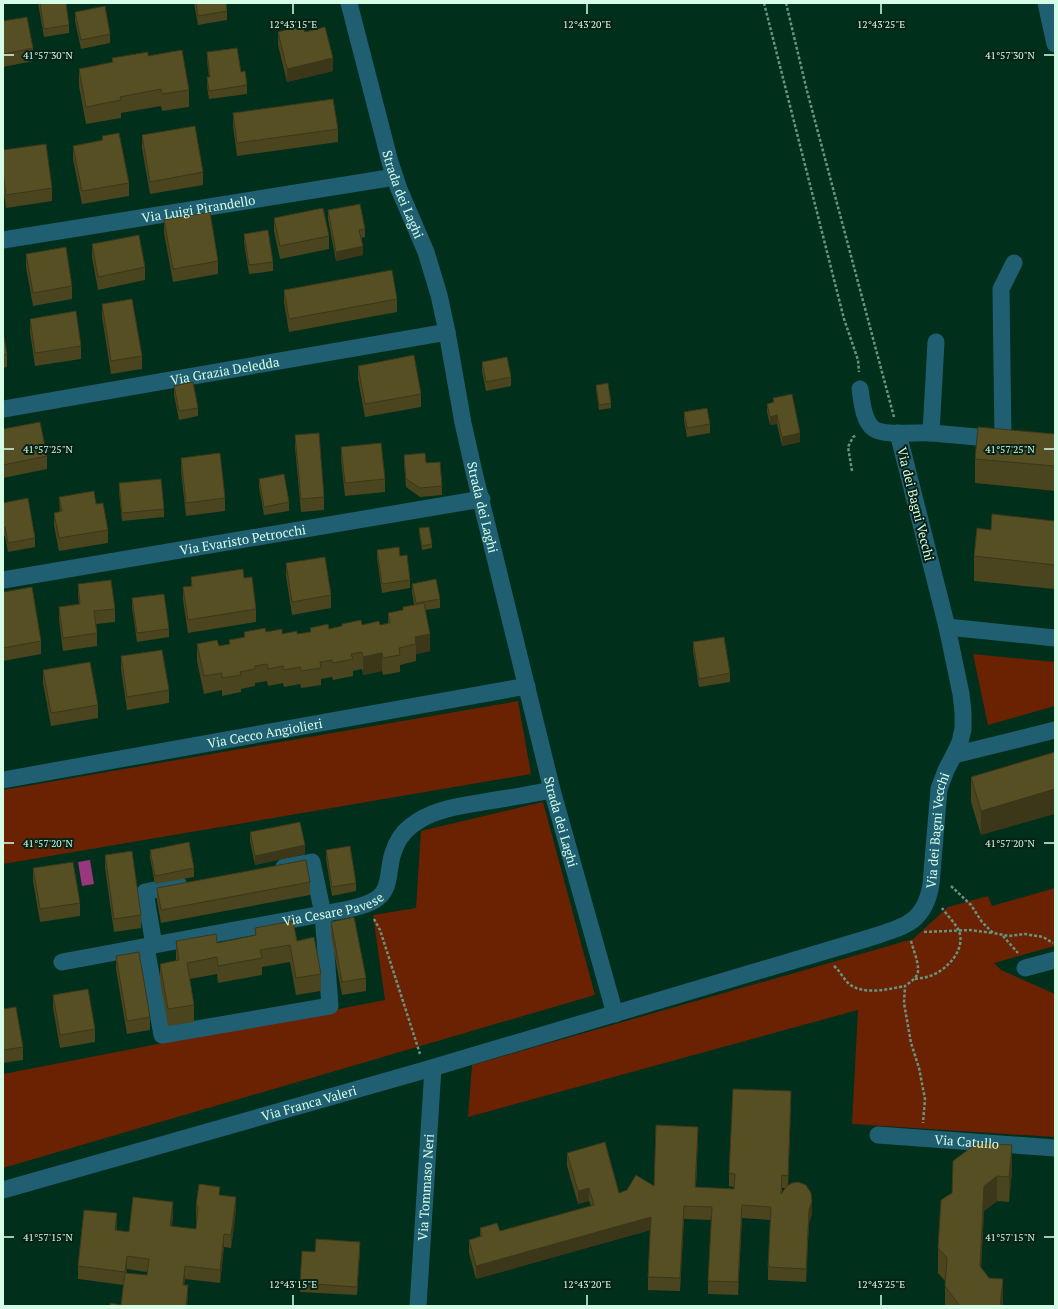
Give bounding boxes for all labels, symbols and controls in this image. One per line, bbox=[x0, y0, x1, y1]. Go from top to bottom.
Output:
text: 12°43'15"E bbox=[269, 18, 317, 31]
text: 12°43'20"E bbox=[563, 18, 611, 31]
text: 12°43'25"E bbox=[857, 18, 905, 31]
text: 41°57'30"N bbox=[23, 49, 73, 62]
text: 41°57'30"N bbox=[985, 49, 1035, 62]
street label: Strada dei Laghi bbox=[378, 148, 428, 241]
street label: Via Luigi Pirandello bbox=[140, 191, 257, 227]
street label: Via Grazia Deledda bbox=[169, 352, 281, 389]
text: 41°57'25"N bbox=[23, 443, 73, 456]
text: 41°57'25"N bbox=[985, 443, 1035, 456]
street label: Via dei Bagni Vecchi bbox=[893, 445, 939, 563]
street label: Strada dei Laghi bbox=[463, 460, 503, 555]
street label: Via Evaristo Petrocchi bbox=[178, 520, 307, 559]
street label: Via Cecco Angiolieri bbox=[206, 714, 324, 752]
street label: Via dei Bagni Vecchi bbox=[922, 770, 953, 889]
street label: Strada dei Laghi bbox=[540, 775, 582, 869]
text: 41°57'20"N bbox=[23, 837, 73, 850]
text: 41°57'20"N bbox=[985, 837, 1035, 850]
street label: Via Cesare Pavese bbox=[281, 888, 388, 930]
street label: Via Franca Valeri bbox=[259, 1081, 359, 1125]
street label: Via Catullo bbox=[934, 1130, 1000, 1153]
street label: Via Tommaso Neri bbox=[413, 1133, 438, 1241]
text: 41°57'15"N bbox=[23, 1231, 73, 1244]
text: 41°57'15"N bbox=[985, 1231, 1035, 1244]
text: 12°43'15"E bbox=[269, 1278, 317, 1291]
text: 12°43'20"E bbox=[563, 1278, 611, 1291]
text: 12°43'25"E bbox=[857, 1278, 905, 1291]

